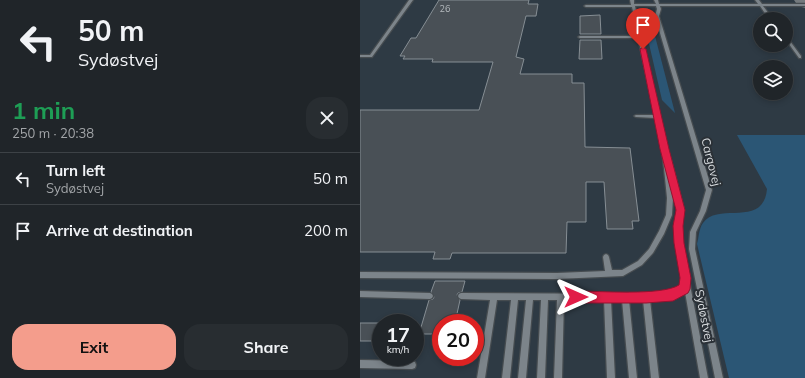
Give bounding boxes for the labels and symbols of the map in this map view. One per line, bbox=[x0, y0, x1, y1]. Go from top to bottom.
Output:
house number: 26 bbox=[440, 3, 450, 14]
pin bbox=[626, 8, 660, 49]
street label: Cargovej bbox=[698, 136, 725, 188]
position arrow bbox=[555, 276, 597, 318]
street label: Sydøstvej bbox=[692, 288, 717, 344]
speed limit sign: 20 bbox=[432, 314, 484, 366]

